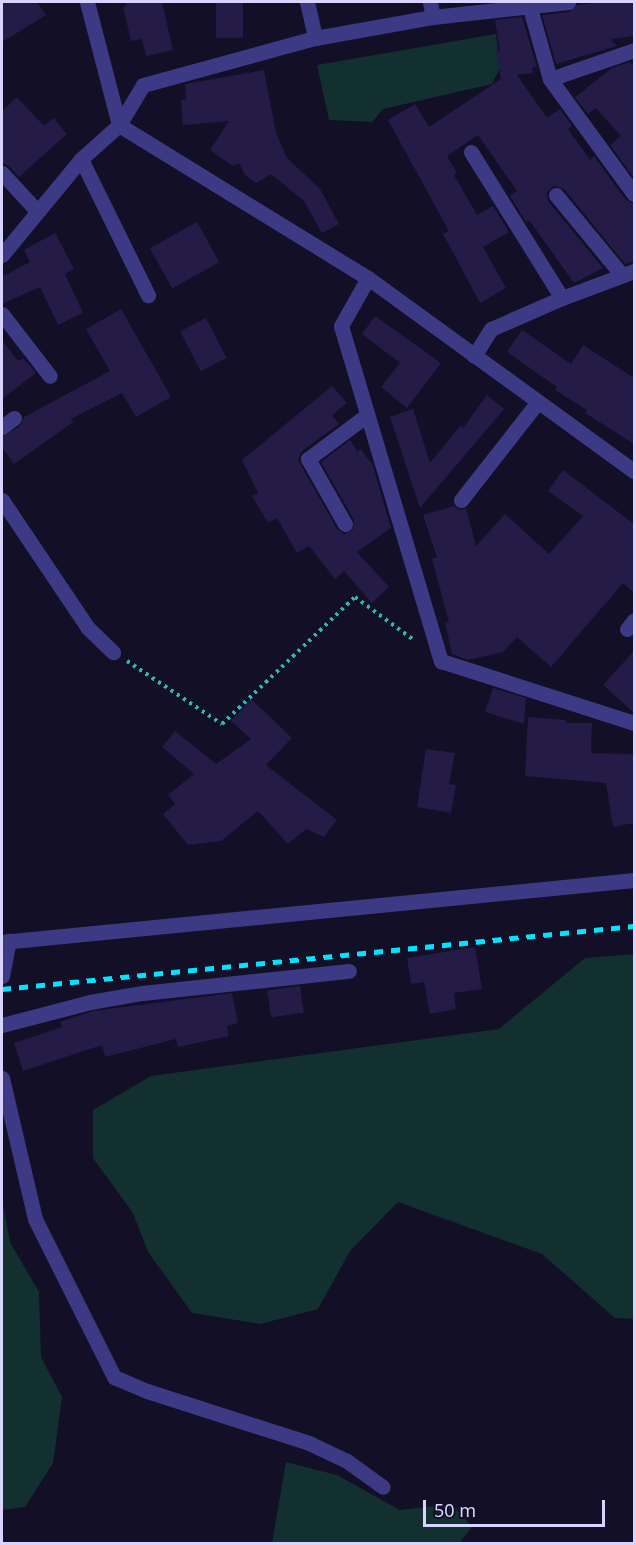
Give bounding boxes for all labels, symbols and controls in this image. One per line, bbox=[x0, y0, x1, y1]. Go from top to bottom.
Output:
scale bar bbox=[426, 1488, 608, 1526]
text: 50 m bbox=[434, 1498, 476, 1522]

